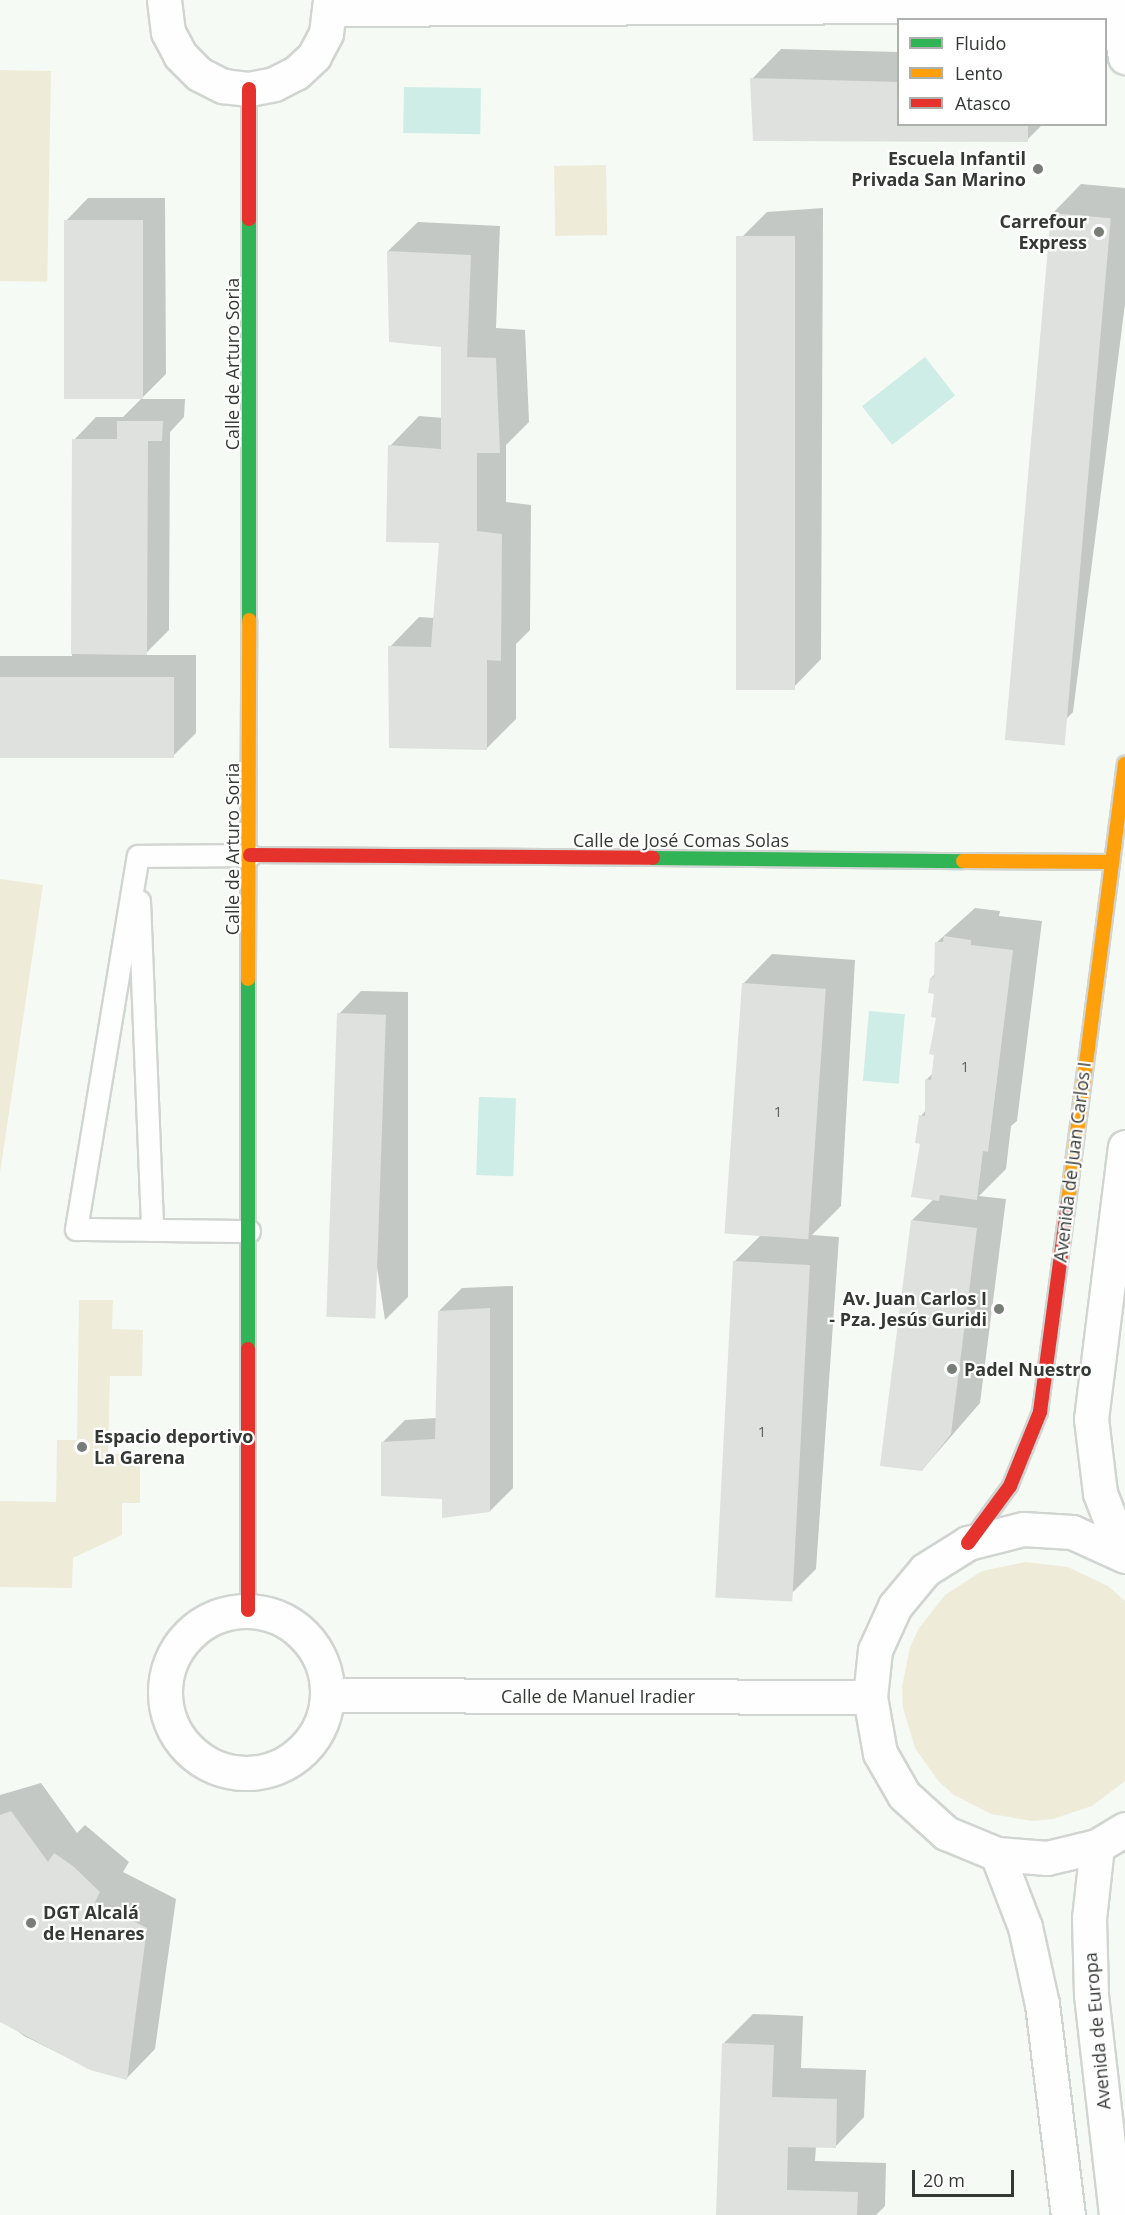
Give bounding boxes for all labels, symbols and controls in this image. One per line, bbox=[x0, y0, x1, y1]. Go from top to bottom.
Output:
legend bbox=[897, 18, 1107, 126]
text: Fluido bbox=[955, 31, 1006, 55]
text: Lento bbox=[955, 61, 1003, 85]
text: Atasco bbox=[955, 91, 1011, 115]
place label: Escuela Infantil Privada San Marino bbox=[851, 148, 1026, 190]
marker: Escuela Infantil Privada San Marino bbox=[1031, 162, 1045, 176]
place label: Carrefour Express bbox=[1000, 211, 1087, 254]
marker: Carrefour Express bbox=[1092, 225, 1106, 239]
street label: Calle de Arturo Soria bbox=[221, 278, 243, 450]
street label: Calle de Arturo Soria bbox=[221, 763, 243, 935]
street label: Calle de José Comas Solas bbox=[573, 829, 789, 851]
house number: 1 bbox=[961, 1058, 969, 1076]
street label: Avenida de Juan Carlos I bbox=[1049, 1061, 1095, 1263]
house number: 1 bbox=[774, 1103, 782, 1121]
place label: Av. Juan Carlos I - Pza. Jesús Guridi bbox=[829, 1288, 987, 1330]
marker: Av. Juan Carlos I - Pza. Jesús Guridi bbox=[992, 1302, 1006, 1316]
place label: Padel Nuestro bbox=[964, 1358, 1092, 1380]
marker: Padel Nuestro bbox=[945, 1362, 959, 1376]
house number: 1 bbox=[758, 1423, 766, 1441]
place label: Espacio deportivo La Garena bbox=[94, 1426, 253, 1468]
marker: Espacio deportivo La Garena bbox=[75, 1440, 89, 1454]
street label: Calle de Manuel Iradier bbox=[501, 1685, 695, 1707]
place label: DGT Alcalá de Henares bbox=[43, 1902, 145, 1944]
marker: DGT Alcalá de Henares bbox=[24, 1916, 38, 1930]
street label: Avenida de Europa bbox=[1079, 1951, 1115, 2111]
scale bar bbox=[915, 2158, 1017, 2196]
text: 20 m bbox=[923, 2168, 965, 2192]

